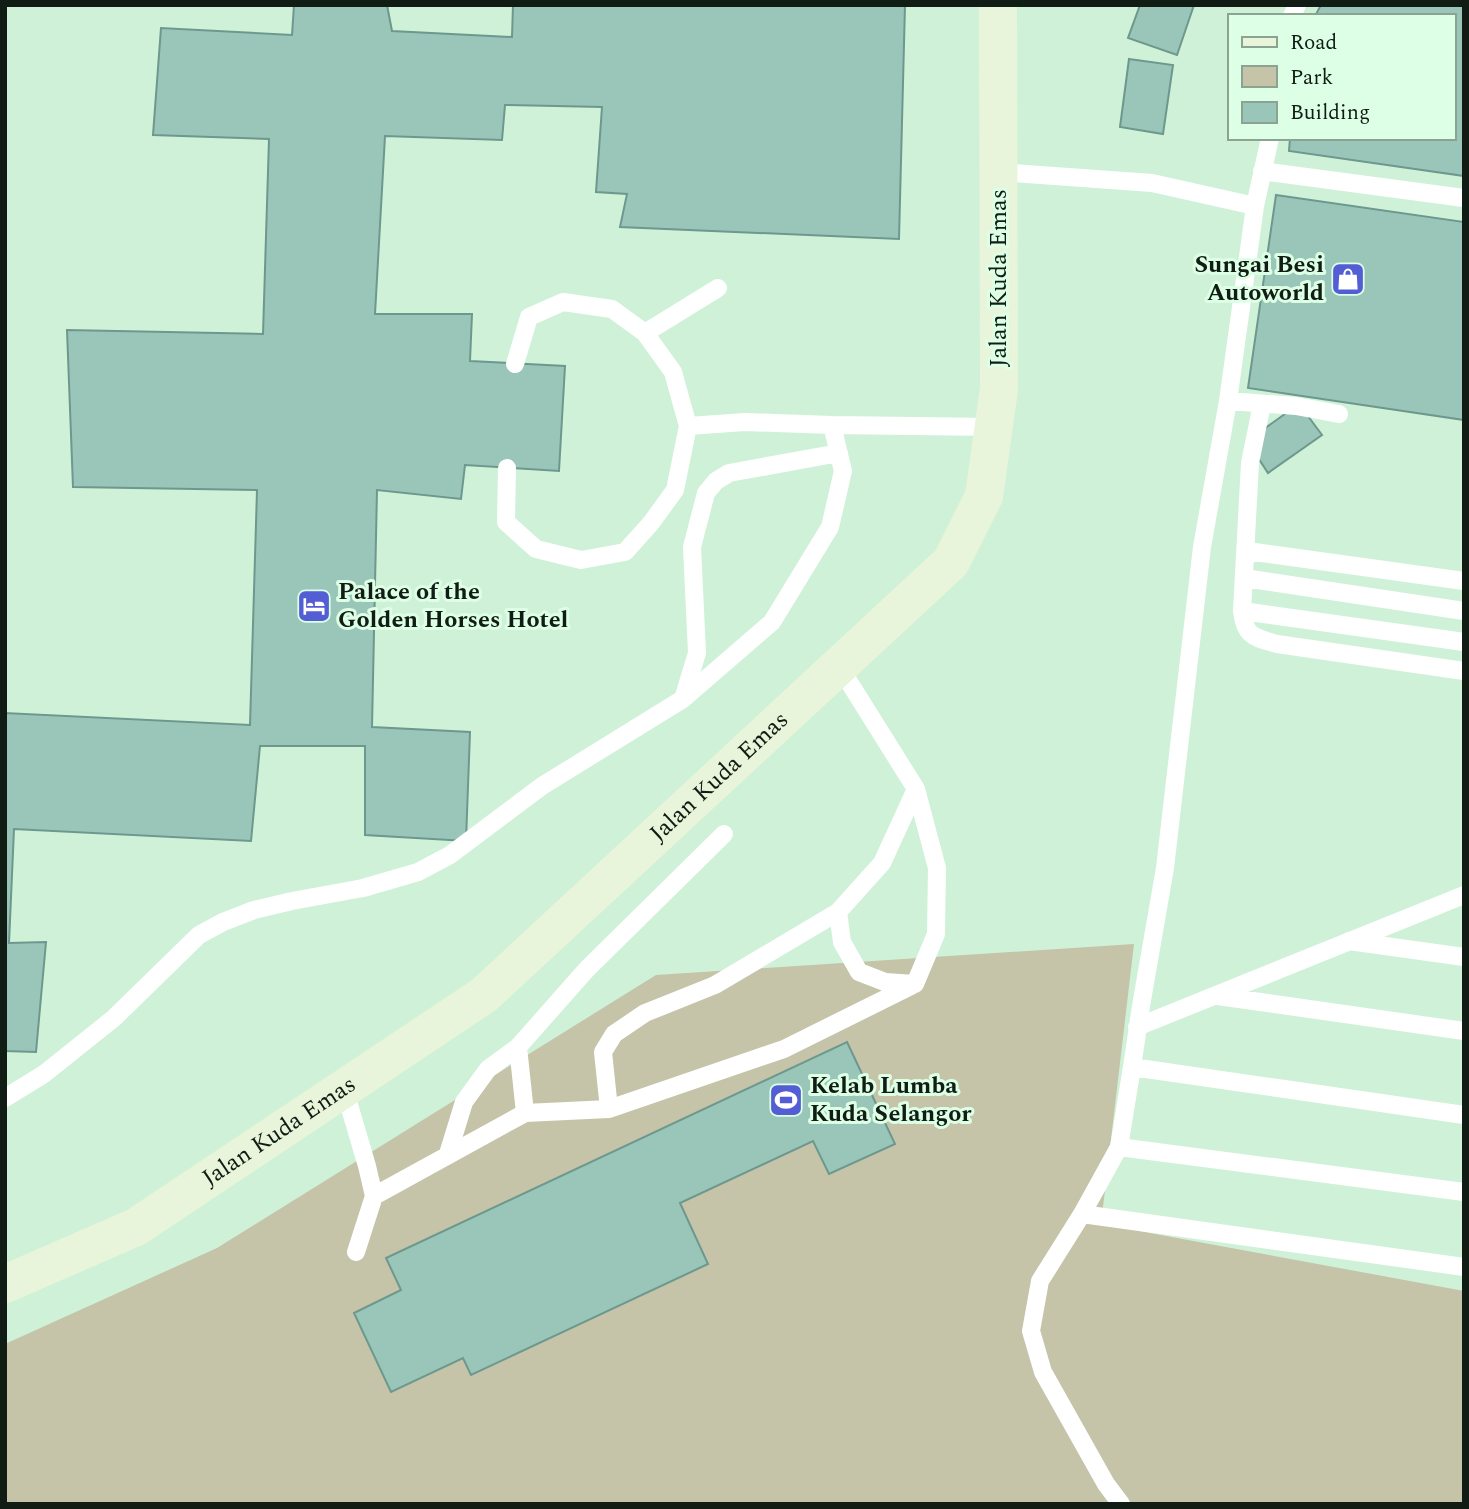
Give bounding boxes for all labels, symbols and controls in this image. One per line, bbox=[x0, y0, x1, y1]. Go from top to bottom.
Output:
legend bbox=[1228, 14, 1455, 140]
text: Road bbox=[1290, 27, 1337, 59]
text: Park bbox=[1290, 62, 1334, 94]
text: Building bbox=[1290, 97, 1370, 129]
street label: Jalan Kuda Emas bbox=[981, 189, 1017, 367]
place label: Sungai Besi Autoworld bbox=[1194, 247, 1324, 311]
shop icon: Sungai Besi Autoworld bbox=[1329, 260, 1367, 298]
place label: Palace of the Golden Horses Hotel bbox=[338, 574, 569, 638]
hotel icon: Palace of the Golden Horses Hotel bbox=[295, 587, 333, 625]
street label: Jalan Kuda Emas bbox=[642, 703, 797, 851]
street label: Jalan Kuda Emas bbox=[195, 1067, 363, 1196]
place label: Kelab Lumba Kuda Selangor bbox=[810, 1068, 972, 1132]
sports icon: Kelab Lumba Kuda Selangor bbox=[767, 1081, 805, 1119]

